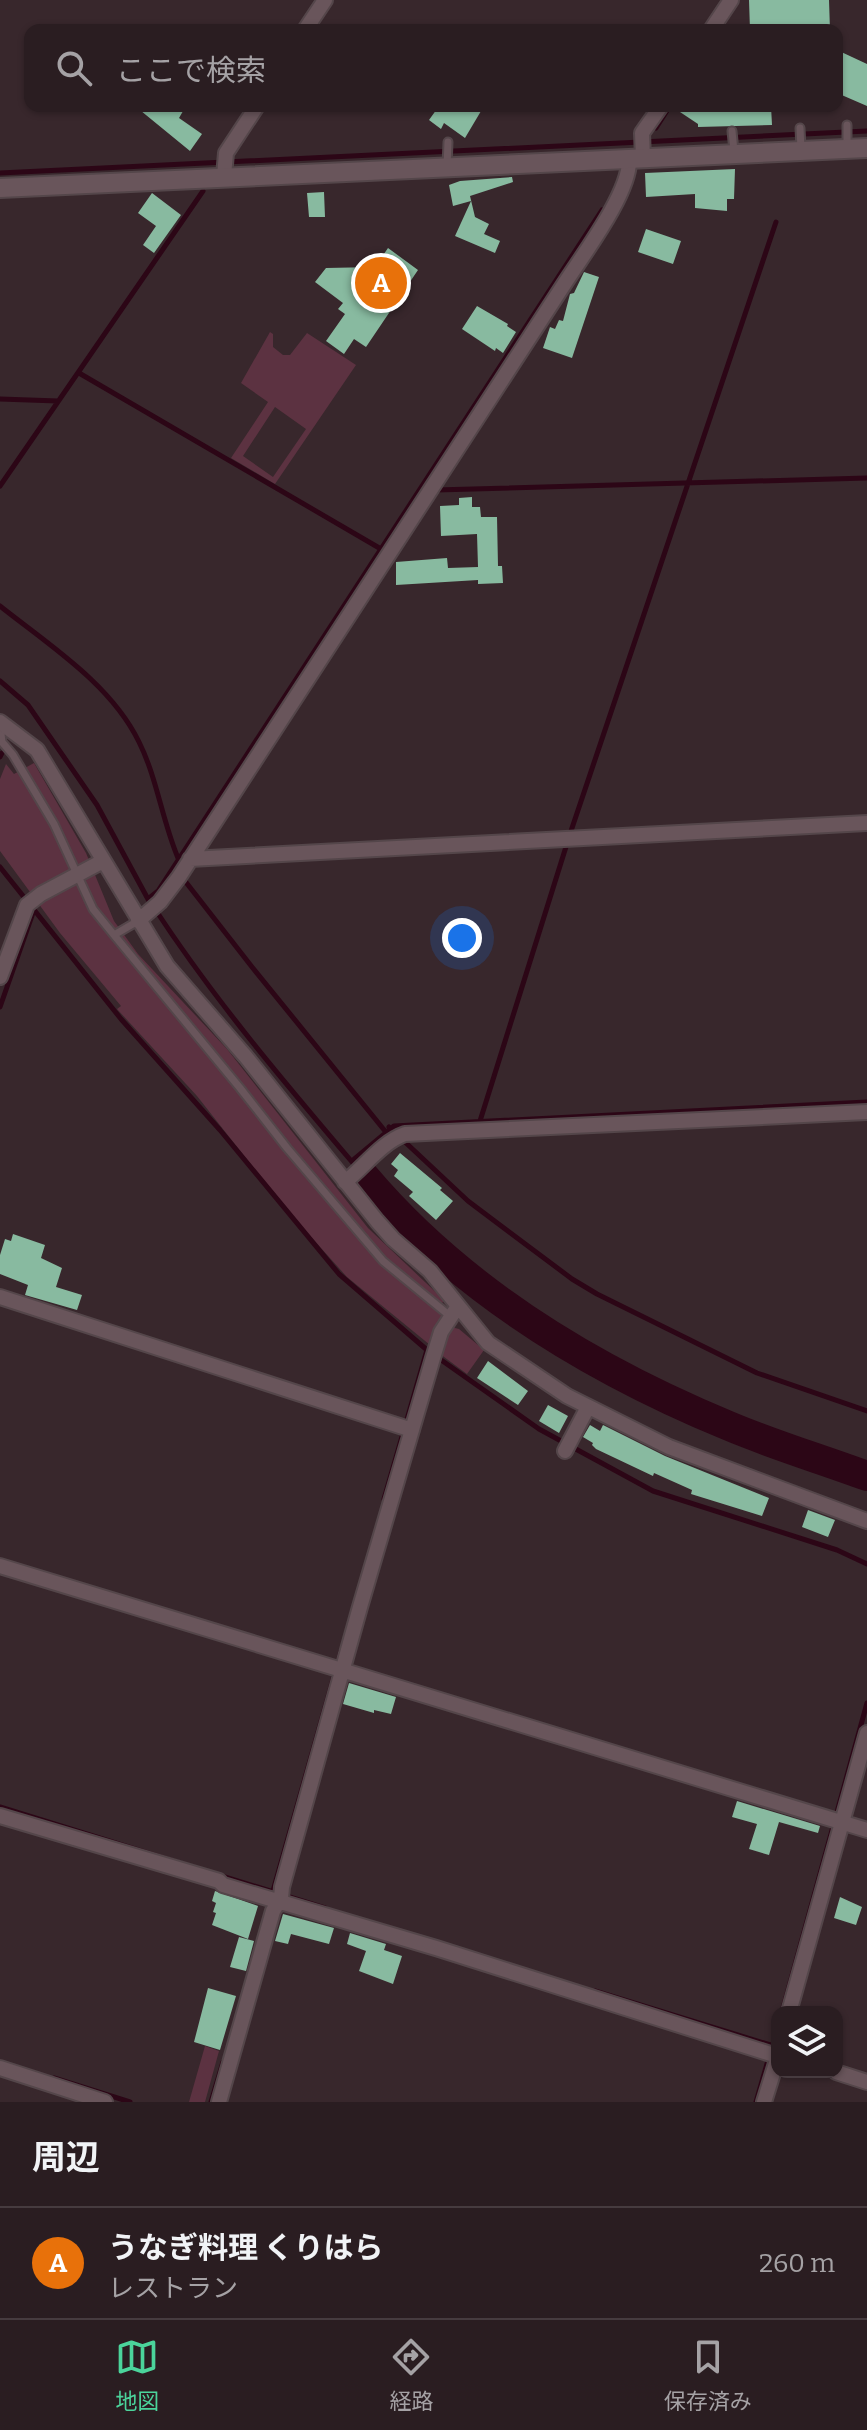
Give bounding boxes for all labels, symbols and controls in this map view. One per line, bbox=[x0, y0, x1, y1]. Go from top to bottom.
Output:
search box bbox=[24, 24, 843, 112]
icon: search bbox=[52, 46, 96, 90]
text: ここで検索 bbox=[116, 53, 266, 89]
pin: A bbox=[355, 253, 407, 313]
your location bbox=[442, 918, 482, 958]
map controls bbox=[771, 2006, 843, 2078]
button: layers bbox=[771, 2006, 843, 2078]
text: 周辺 bbox=[32, 2137, 100, 2178]
text: うなぎ料理 くりはら bbox=[108, 2230, 383, 2266]
text: A bbox=[49, 2248, 67, 2279]
text: 260 m bbox=[759, 2248, 835, 2279]
text: レストラン bbox=[108, 2273, 238, 2304]
tab: 地図 bbox=[115, 2335, 159, 2415]
tab: 経路 bbox=[389, 2335, 434, 2415]
tab: 保存済み bbox=[664, 2335, 752, 2415]

